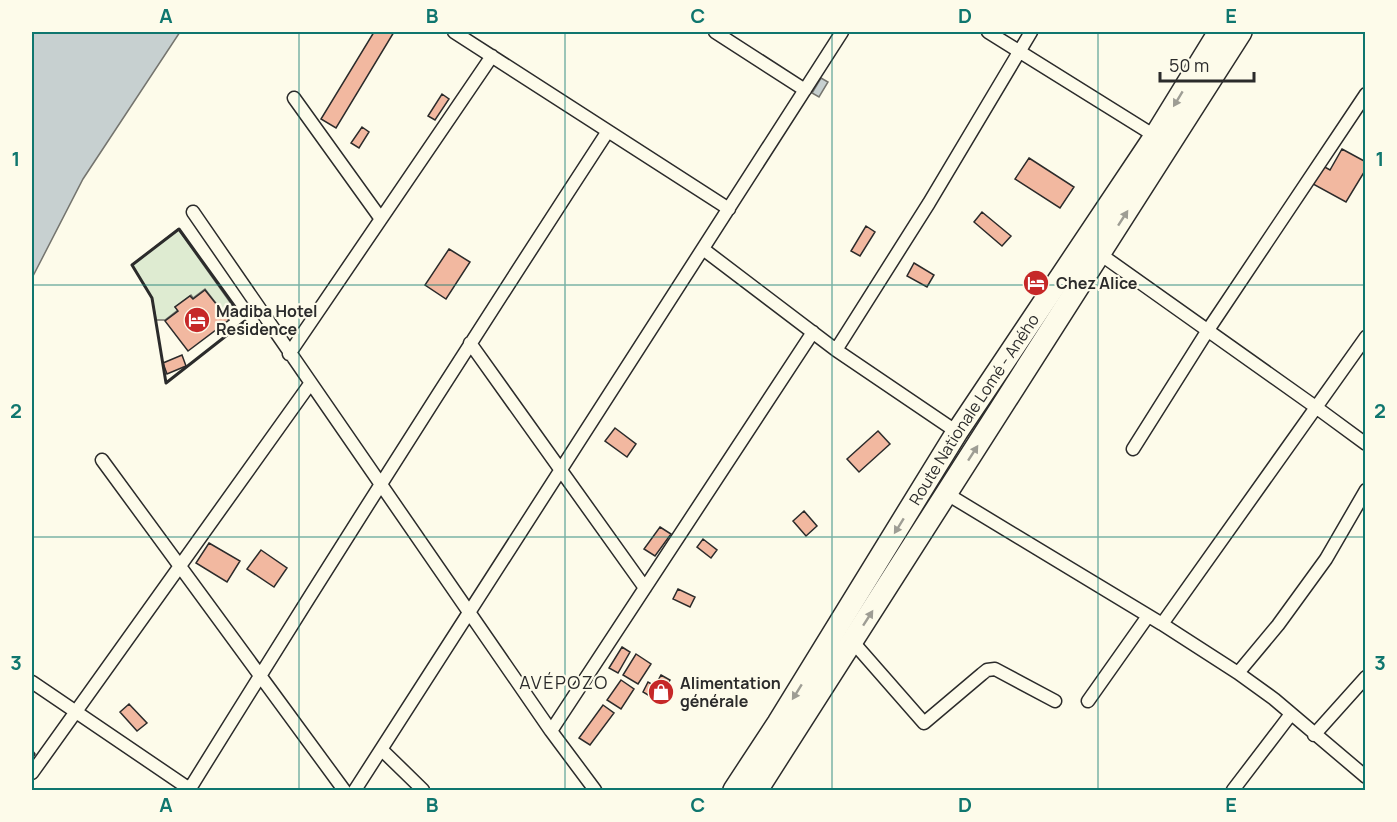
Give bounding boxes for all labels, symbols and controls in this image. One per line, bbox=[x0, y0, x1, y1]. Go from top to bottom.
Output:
text: A bbox=[159, 2, 173, 29]
text: B bbox=[426, 2, 439, 29]
text: C bbox=[691, 2, 705, 29]
text: D bbox=[958, 2, 972, 29]
text: E bbox=[1225, 2, 1237, 29]
scale bar bbox=[1160, 45, 1254, 83]
text: 50 m bbox=[1169, 53, 1209, 77]
one-way arrow bbox=[1172, 91, 1183, 107]
text: 1 bbox=[12, 145, 20, 172]
text: 1 bbox=[1376, 145, 1384, 172]
one-way arrow bbox=[1118, 210, 1129, 226]
hotel icon: Chez Alice bbox=[1021, 268, 1051, 298]
place label: Chez Alice bbox=[1056, 272, 1138, 294]
place label: Madiba Hotel Residence bbox=[216, 300, 318, 340]
hotel icon: Madiba Hotel Residence bbox=[182, 305, 212, 335]
street label: Route Nationale Lomé - Aného bbox=[904, 309, 1044, 509]
text: 2 bbox=[10, 397, 22, 424]
text: 2 bbox=[1374, 397, 1386, 424]
one-way arrow bbox=[968, 445, 979, 462]
one-way arrow bbox=[893, 518, 904, 534]
one-way arrow bbox=[863, 610, 874, 626]
text: 3 bbox=[10, 649, 22, 676]
text: 3 bbox=[1374, 649, 1386, 676]
district label: AVÉPOZO bbox=[519, 670, 609, 694]
place label: Alimentation générale bbox=[680, 672, 781, 712]
shop icon: Alimentation générale bbox=[646, 677, 676, 707]
one-way arrow bbox=[791, 684, 802, 701]
text: A bbox=[159, 791, 173, 818]
text: B bbox=[426, 791, 439, 818]
text: C bbox=[691, 791, 705, 818]
text: D bbox=[958, 791, 972, 818]
text: E bbox=[1225, 791, 1237, 818]

